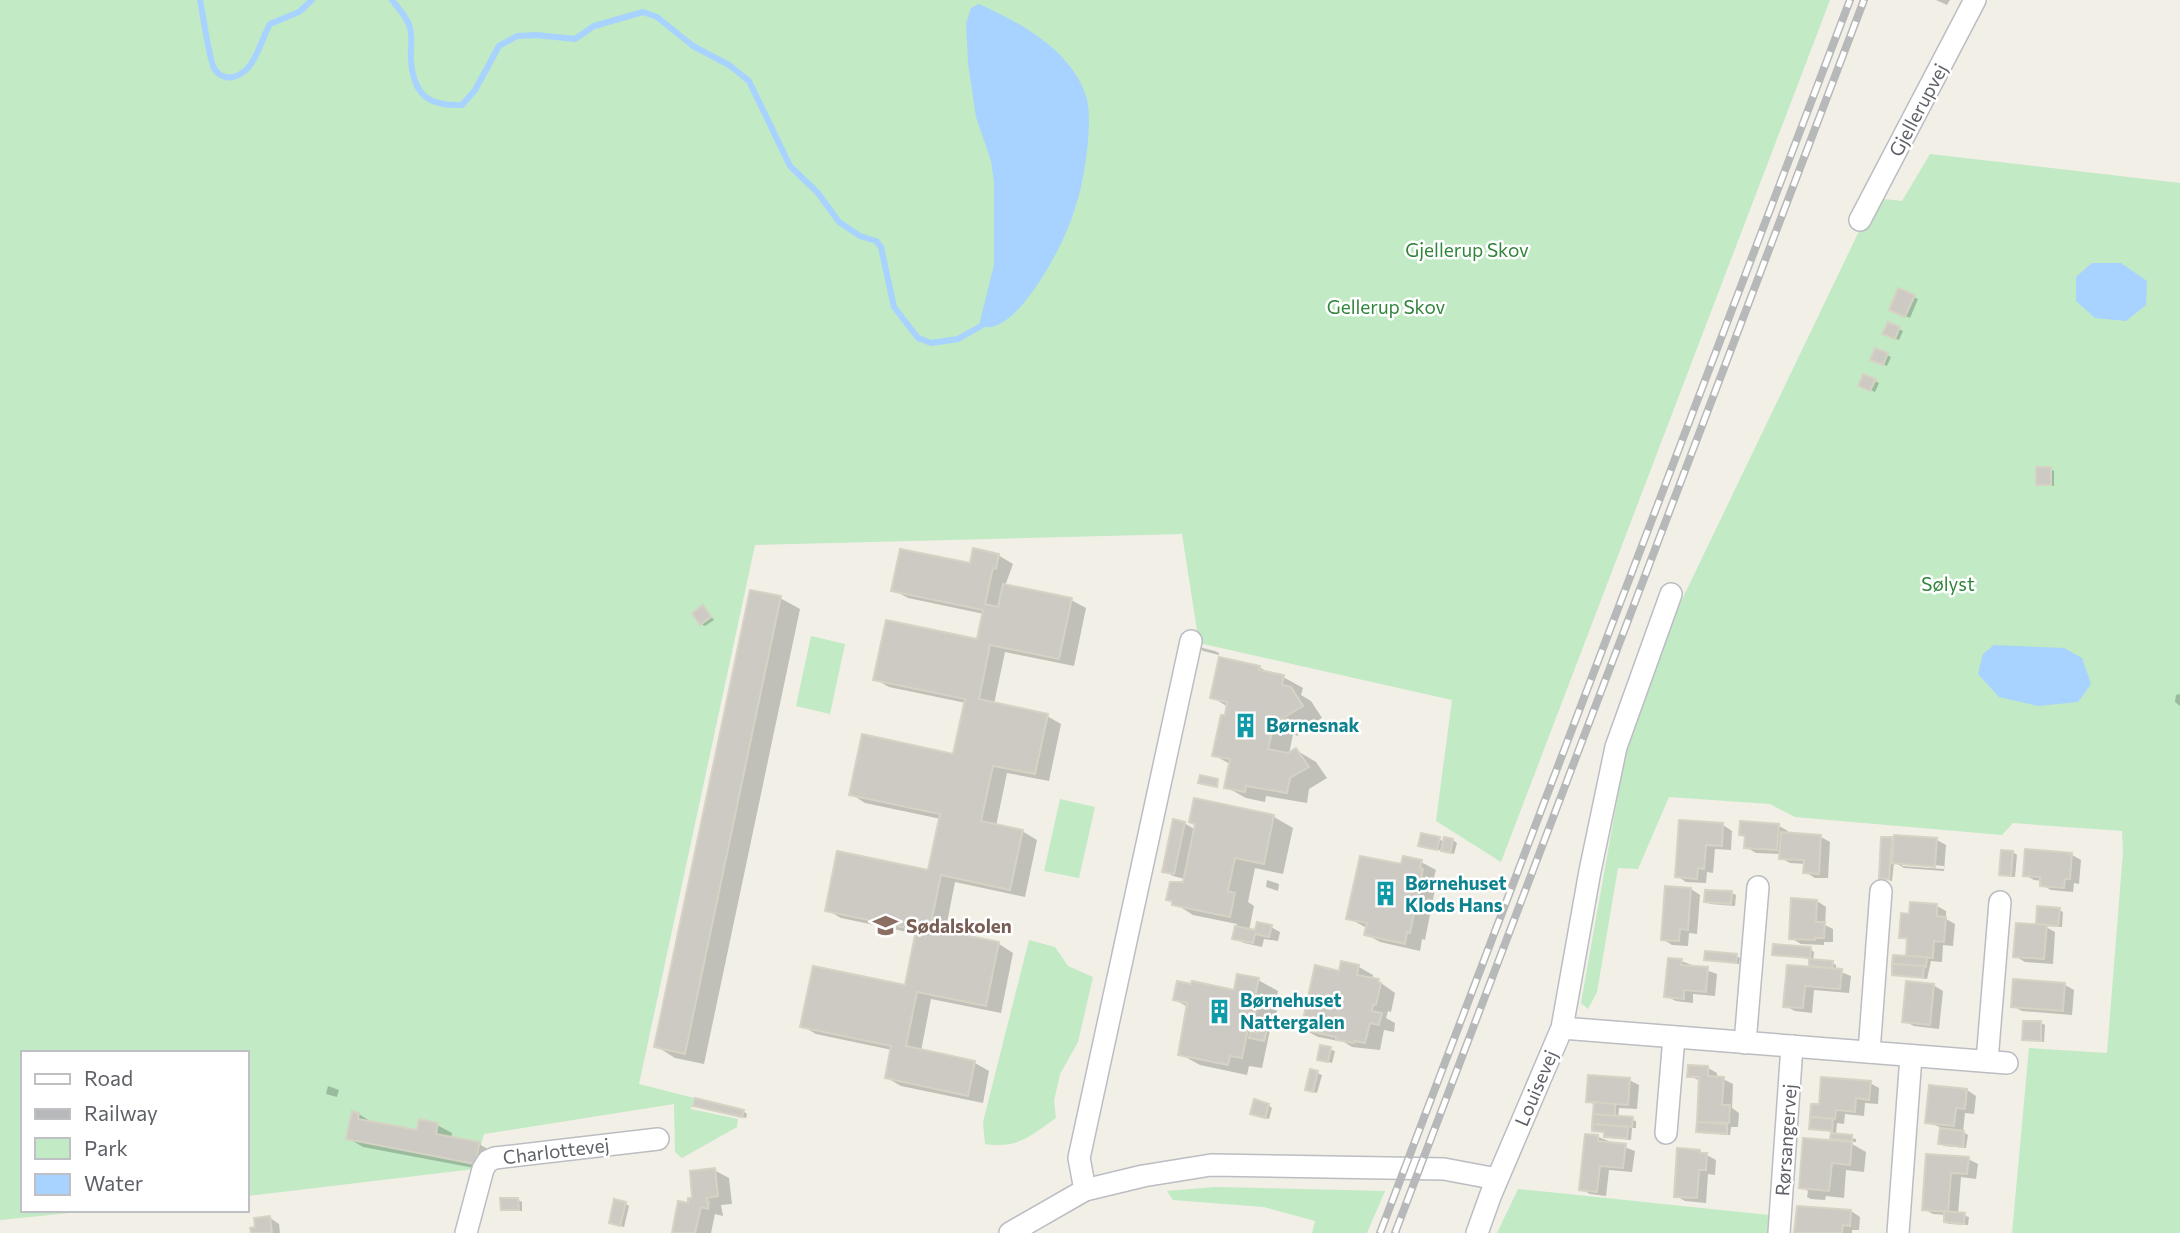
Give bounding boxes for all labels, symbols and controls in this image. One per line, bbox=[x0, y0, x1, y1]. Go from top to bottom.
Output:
street label: Gjellerupvej bbox=[1883, 59, 1952, 160]
park label: Gjellerup Skov bbox=[1405, 238, 1529, 261]
park label: Gellerup Skov bbox=[1327, 295, 1445, 318]
park label: Sølyst bbox=[1921, 572, 1975, 595]
building icon: Børnesnak bbox=[1232, 711, 1260, 739]
place label: Børnesnak bbox=[1266, 713, 1360, 736]
place label: Børnehuset Klods Hans bbox=[1405, 871, 1506, 916]
building icon: Børnehuset Klods Hans bbox=[1371, 880, 1399, 908]
school or university icon: Sødalskolen bbox=[872, 912, 900, 940]
place label: Sødalskolen bbox=[906, 914, 1012, 937]
place label: Børnehuset Nattergalen bbox=[1240, 988, 1345, 1033]
building icon: Børnehuset Nattergalen bbox=[1206, 997, 1234, 1025]
street label: Louisevej bbox=[1509, 1046, 1562, 1129]
legend bbox=[21, 1051, 248, 1212]
text: Road bbox=[84, 1065, 133, 1090]
street label: Rørsangervej bbox=[1770, 1083, 1801, 1197]
text: Railway bbox=[84, 1100, 158, 1125]
street label: Charlottevej bbox=[501, 1133, 610, 1168]
text: Park bbox=[84, 1135, 128, 1160]
text: Water bbox=[84, 1170, 143, 1195]

